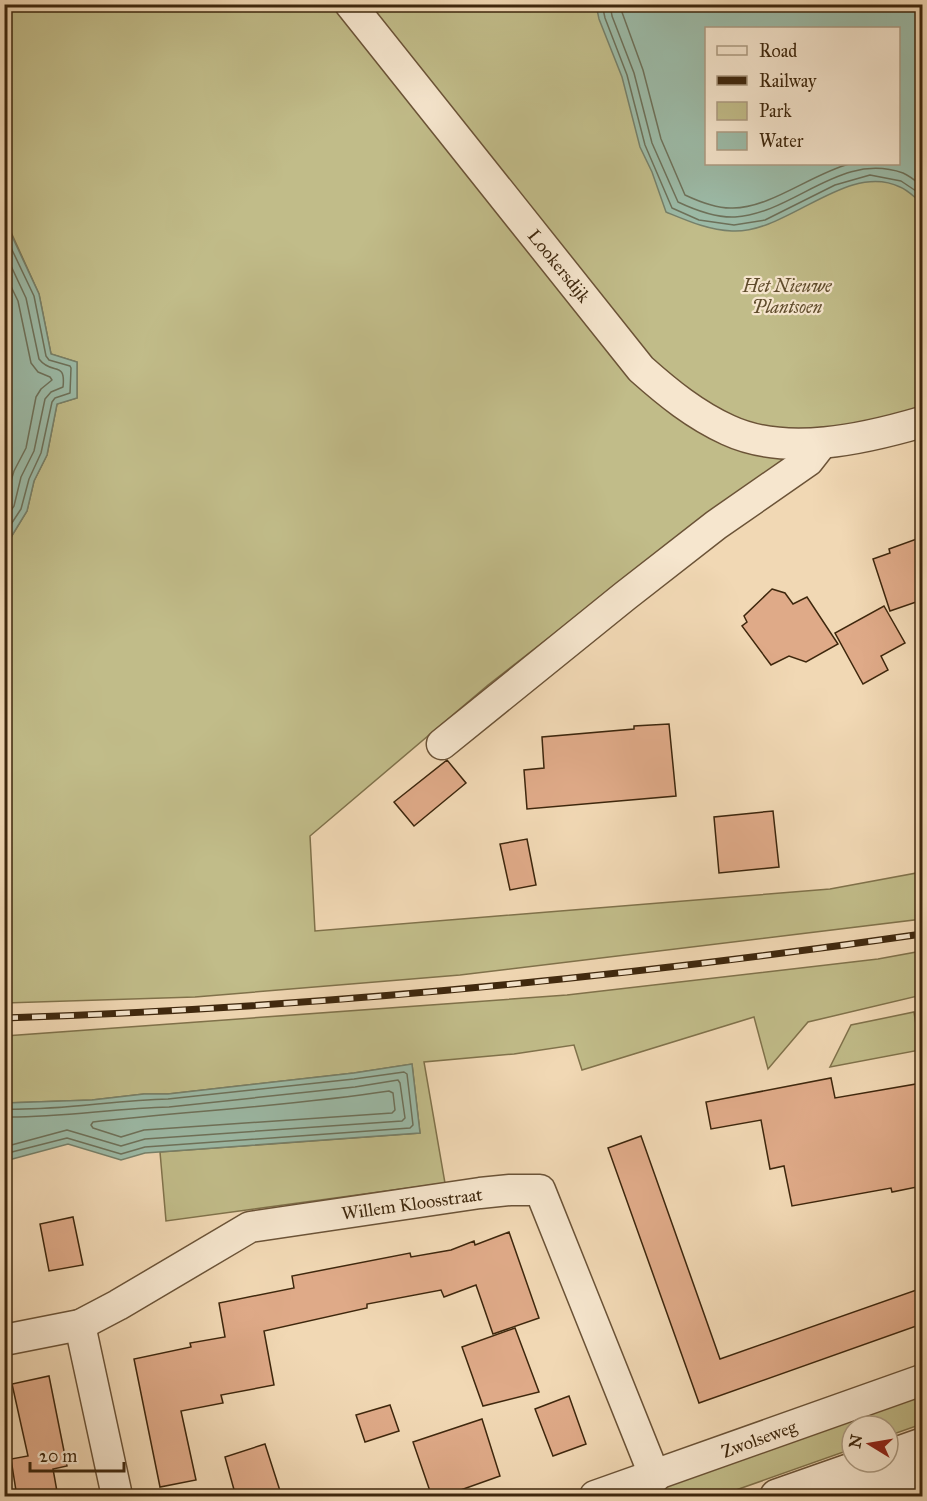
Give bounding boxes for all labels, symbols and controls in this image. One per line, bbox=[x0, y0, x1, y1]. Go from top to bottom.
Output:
legend bbox=[705, 27, 900, 165]
text: Road bbox=[759, 40, 797, 62]
text: Railway bbox=[759, 70, 817, 92]
text: Park bbox=[759, 100, 792, 122]
text: Water bbox=[759, 130, 804, 152]
street label: Lookersdijk bbox=[523, 225, 595, 307]
park label: Het Nieuwe Plantsoen bbox=[741, 275, 833, 318]
street label: Willem Kloosstraat bbox=[340, 1183, 484, 1225]
north arrow bbox=[840, 1414, 900, 1474]
street label: Zwolseweg bbox=[718, 1415, 800, 1464]
text: N bbox=[845, 1432, 866, 1450]
scale bar bbox=[30, 1435, 124, 1473]
text: 20 m bbox=[39, 1445, 77, 1467]

